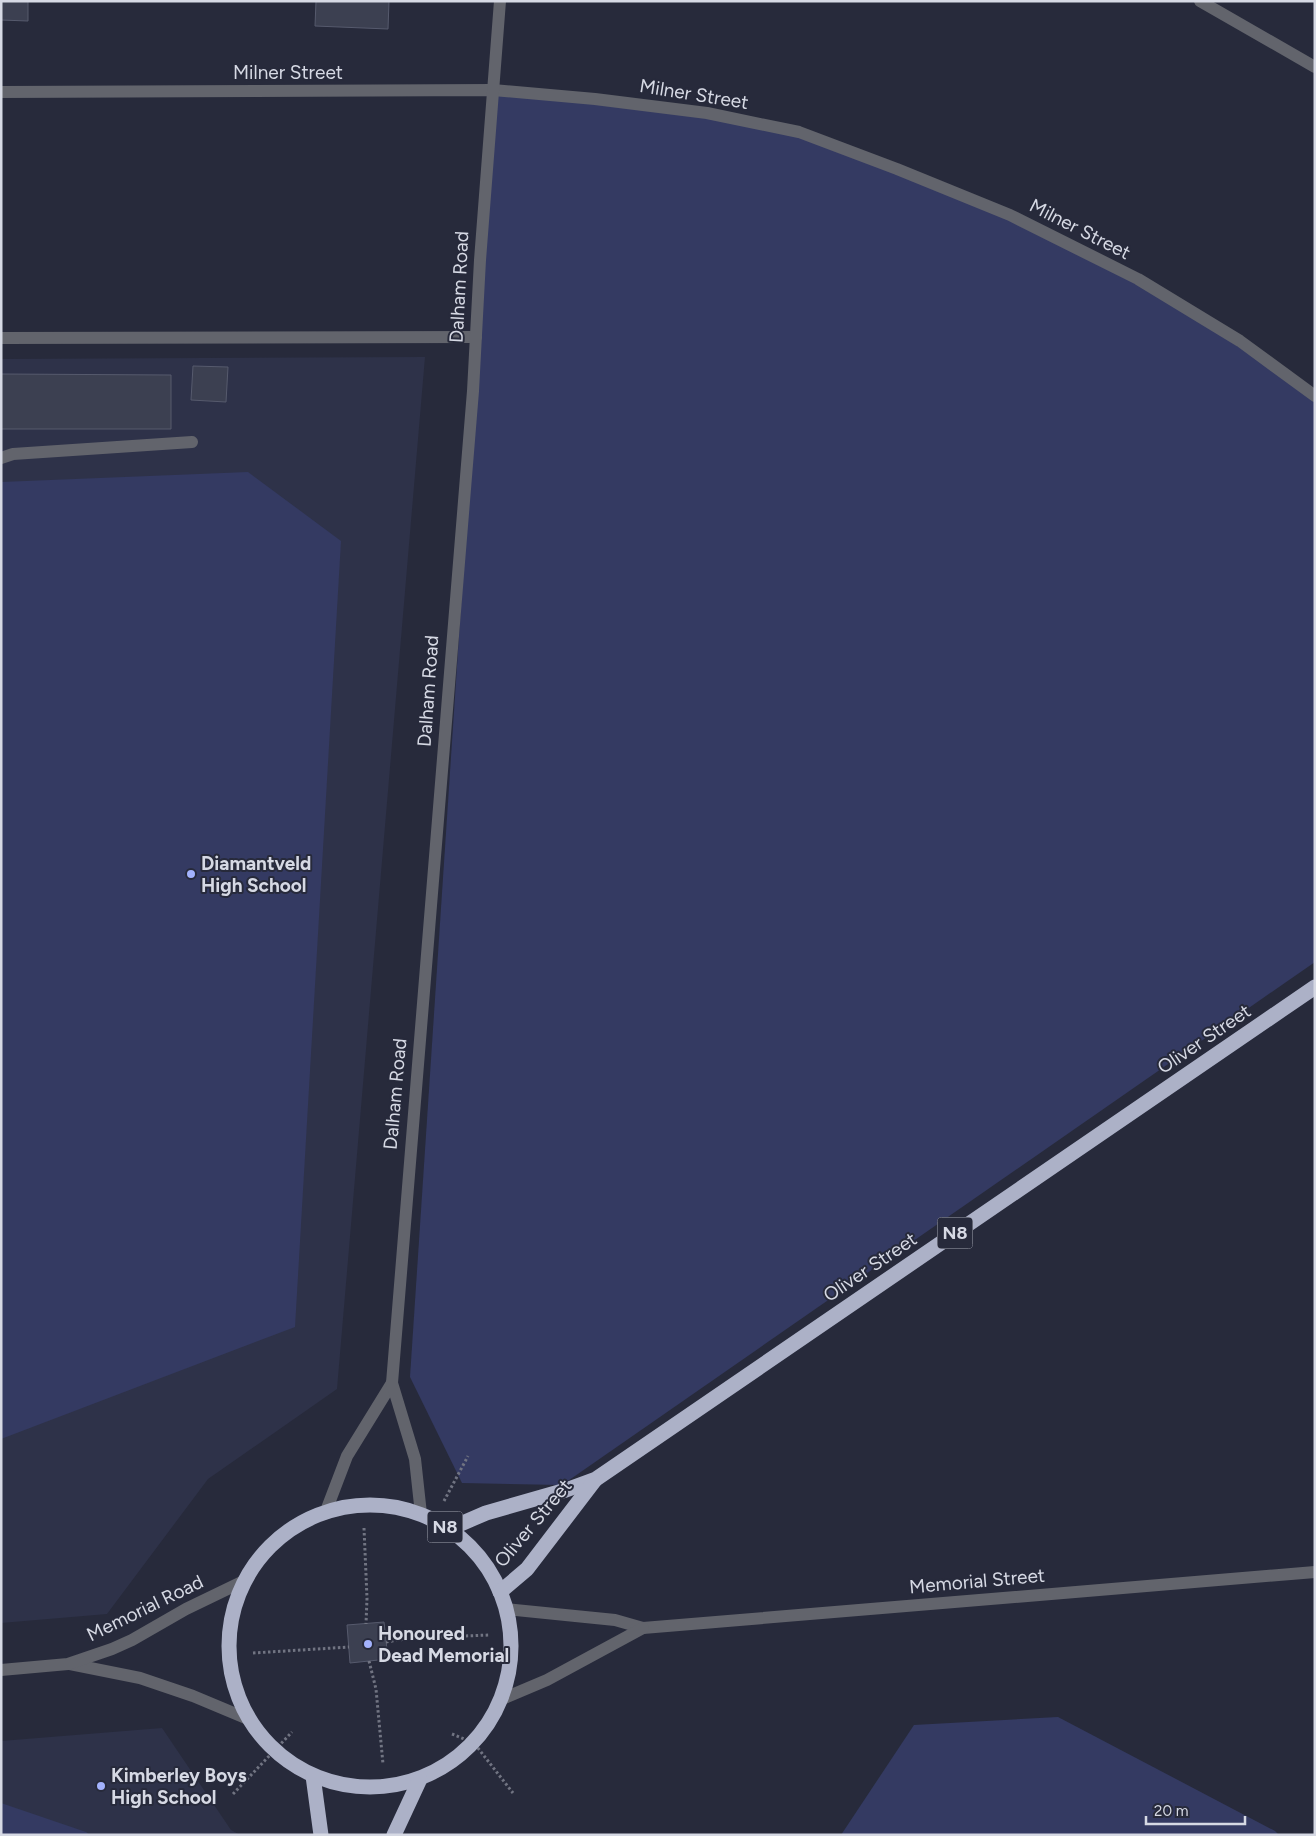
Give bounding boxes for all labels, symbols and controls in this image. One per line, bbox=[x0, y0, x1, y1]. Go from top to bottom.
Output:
street label: Milner Street bbox=[233, 61, 343, 84]
street label: Milner Street bbox=[638, 74, 750, 114]
street label: Milner Street bbox=[1026, 194, 1134, 264]
street label: Dalham Road bbox=[445, 231, 473, 343]
street label: Dalham Road bbox=[413, 634, 443, 748]
place label: Diamantveld High School bbox=[201, 852, 311, 897]
marker: Diamantveld High School bbox=[185, 868, 197, 880]
street label: Oliver Street bbox=[1153, 999, 1255, 1079]
street label: Dalham Road bbox=[379, 1037, 411, 1151]
road number: N8 bbox=[938, 1218, 972, 1248]
street label: Oliver Street bbox=[819, 1227, 921, 1307]
street label: Oliver Street bbox=[490, 1474, 576, 1572]
road number: N8 bbox=[428, 1511, 462, 1542]
street label: Memorial Street bbox=[908, 1564, 1046, 1598]
street label: Memorial Road bbox=[83, 1570, 207, 1646]
place label: Honoured Dead Memorial bbox=[378, 1622, 509, 1667]
marker: Honoured Dead Memorial bbox=[362, 1638, 374, 1650]
place label: Kimberley Boys High School bbox=[111, 1764, 247, 1809]
marker: Kimberley Boys High School bbox=[95, 1780, 107, 1792]
scale bar bbox=[1146, 1794, 1245, 1826]
text: 20 m bbox=[1154, 1802, 1188, 1820]

